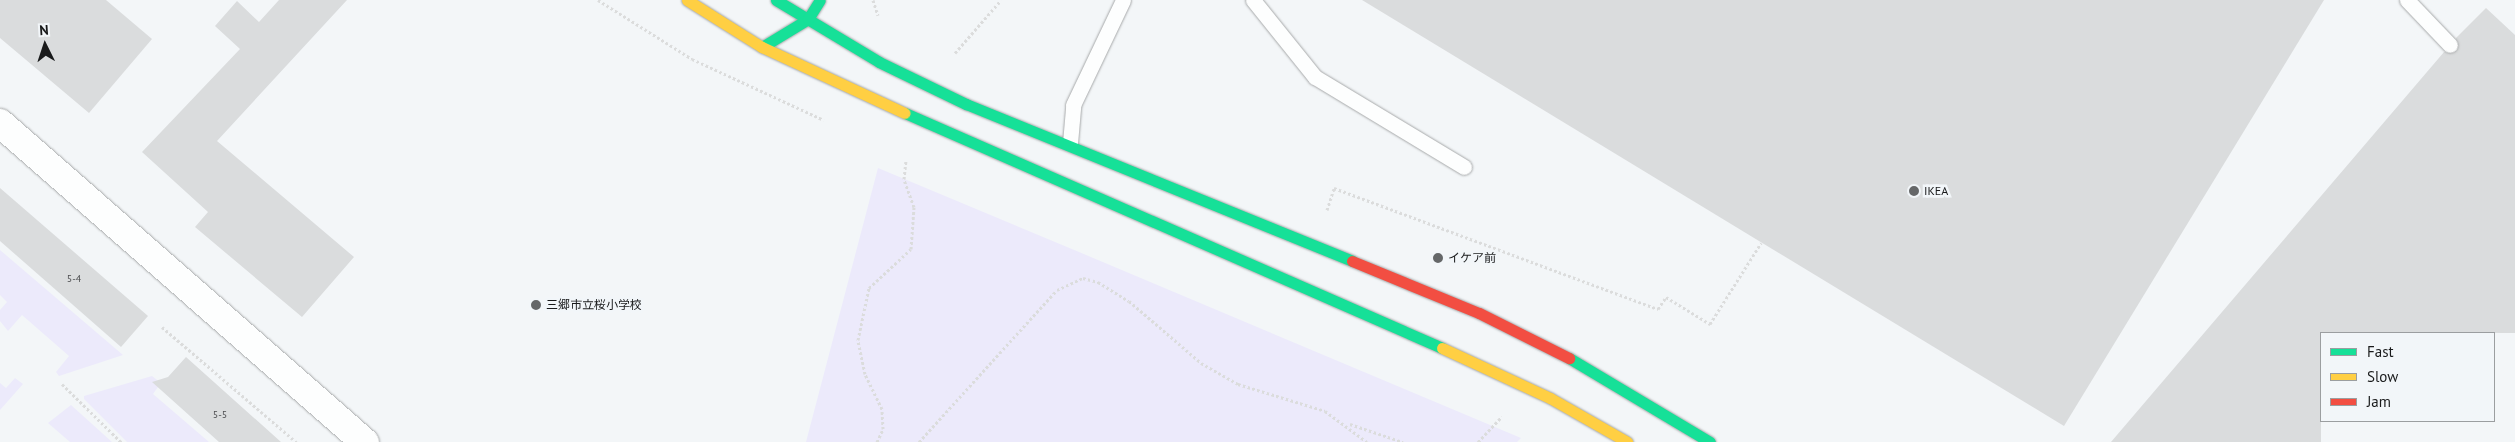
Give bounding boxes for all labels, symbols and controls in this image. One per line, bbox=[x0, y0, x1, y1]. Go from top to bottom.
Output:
north arrow bbox=[20, 20, 70, 70]
text: N bbox=[39, 21, 49, 39]
place label: IKEA bbox=[1924, 184, 1948, 198]
marker: IKEA bbox=[1908, 185, 1920, 197]
place label: イケア前 bbox=[1448, 251, 1496, 265]
marker: イケア前 bbox=[1432, 252, 1444, 264]
house number: 5-4 bbox=[67, 273, 81, 285]
place label: 三郷市立桜小学校 bbox=[546, 298, 642, 312]
marker: 三郷市立桜小学校 bbox=[530, 299, 542, 311]
legend bbox=[2320, 332, 2495, 422]
text: Fast bbox=[2367, 342, 2394, 361]
text: Slow bbox=[2367, 367, 2398, 386]
text: Jam bbox=[2367, 392, 2391, 411]
house number: 5-5 bbox=[213, 409, 227, 421]

